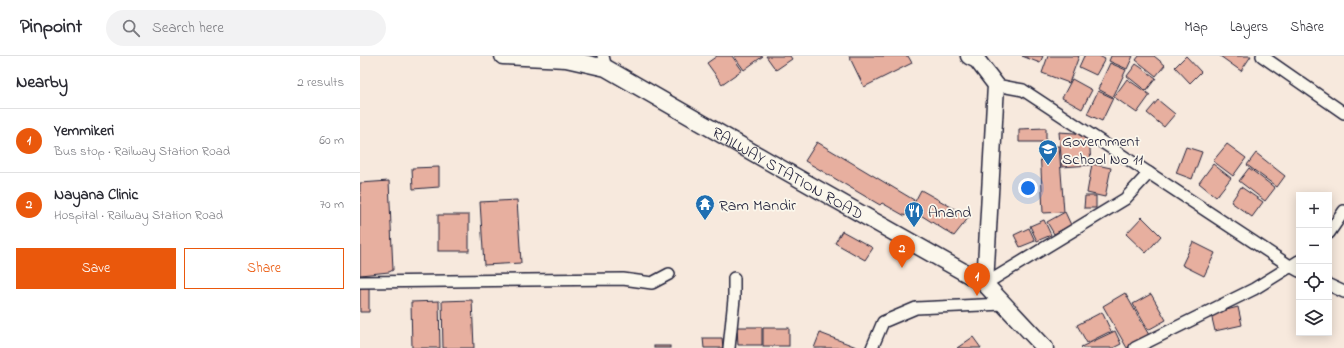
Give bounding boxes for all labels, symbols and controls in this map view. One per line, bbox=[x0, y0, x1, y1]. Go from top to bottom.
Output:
search box bbox=[106, 10, 386, 46]
text: Pinpoint bbox=[20, 14, 82, 41]
icon: search bbox=[120, 17, 142, 39]
text: Search here bbox=[152, 17, 224, 39]
text: Map bbox=[1184, 17, 1208, 38]
text: Layers bbox=[1230, 17, 1268, 38]
text: Share bbox=[1290, 17, 1324, 38]
text: Nearby bbox=[16, 70, 68, 95]
text: 2 results bbox=[297, 73, 344, 92]
text: Yemmikeri bbox=[54, 120, 114, 142]
street label: RAILWAY STATION ROAD bbox=[707, 121, 867, 227]
place label: Government School No 11 bbox=[1062, 130, 1143, 172]
text: 1 bbox=[27, 131, 31, 150]
text: 60 m bbox=[319, 131, 344, 150]
school or university icon: Government School No 11 bbox=[1037, 138, 1059, 166]
text: Bus stop · Railway Station Road bbox=[54, 142, 230, 161]
your location bbox=[1018, 178, 1038, 198]
text: Nayana Clinic bbox=[54, 184, 138, 206]
map controls bbox=[1296, 192, 1332, 336]
button: + bbox=[1296, 192, 1332, 228]
temple icon: Ram Mandir bbox=[694, 193, 716, 221]
place label: Ram Mandir bbox=[719, 194, 796, 218]
text: 2 bbox=[26, 195, 32, 214]
text: 70 m bbox=[320, 195, 344, 214]
restaurant icon: Anand bbox=[903, 200, 925, 228]
place label: Anand bbox=[928, 201, 971, 225]
text: Hospital · Railway Station Road bbox=[54, 206, 223, 225]
button: − bbox=[1296, 228, 1332, 264]
pin: 2 bbox=[889, 235, 915, 268]
button: Save bbox=[16, 248, 176, 289]
button: Share bbox=[184, 248, 344, 289]
pin: 1 bbox=[964, 263, 990, 296]
button: locate bbox=[1296, 264, 1332, 300]
button: layers bbox=[1296, 300, 1332, 336]

